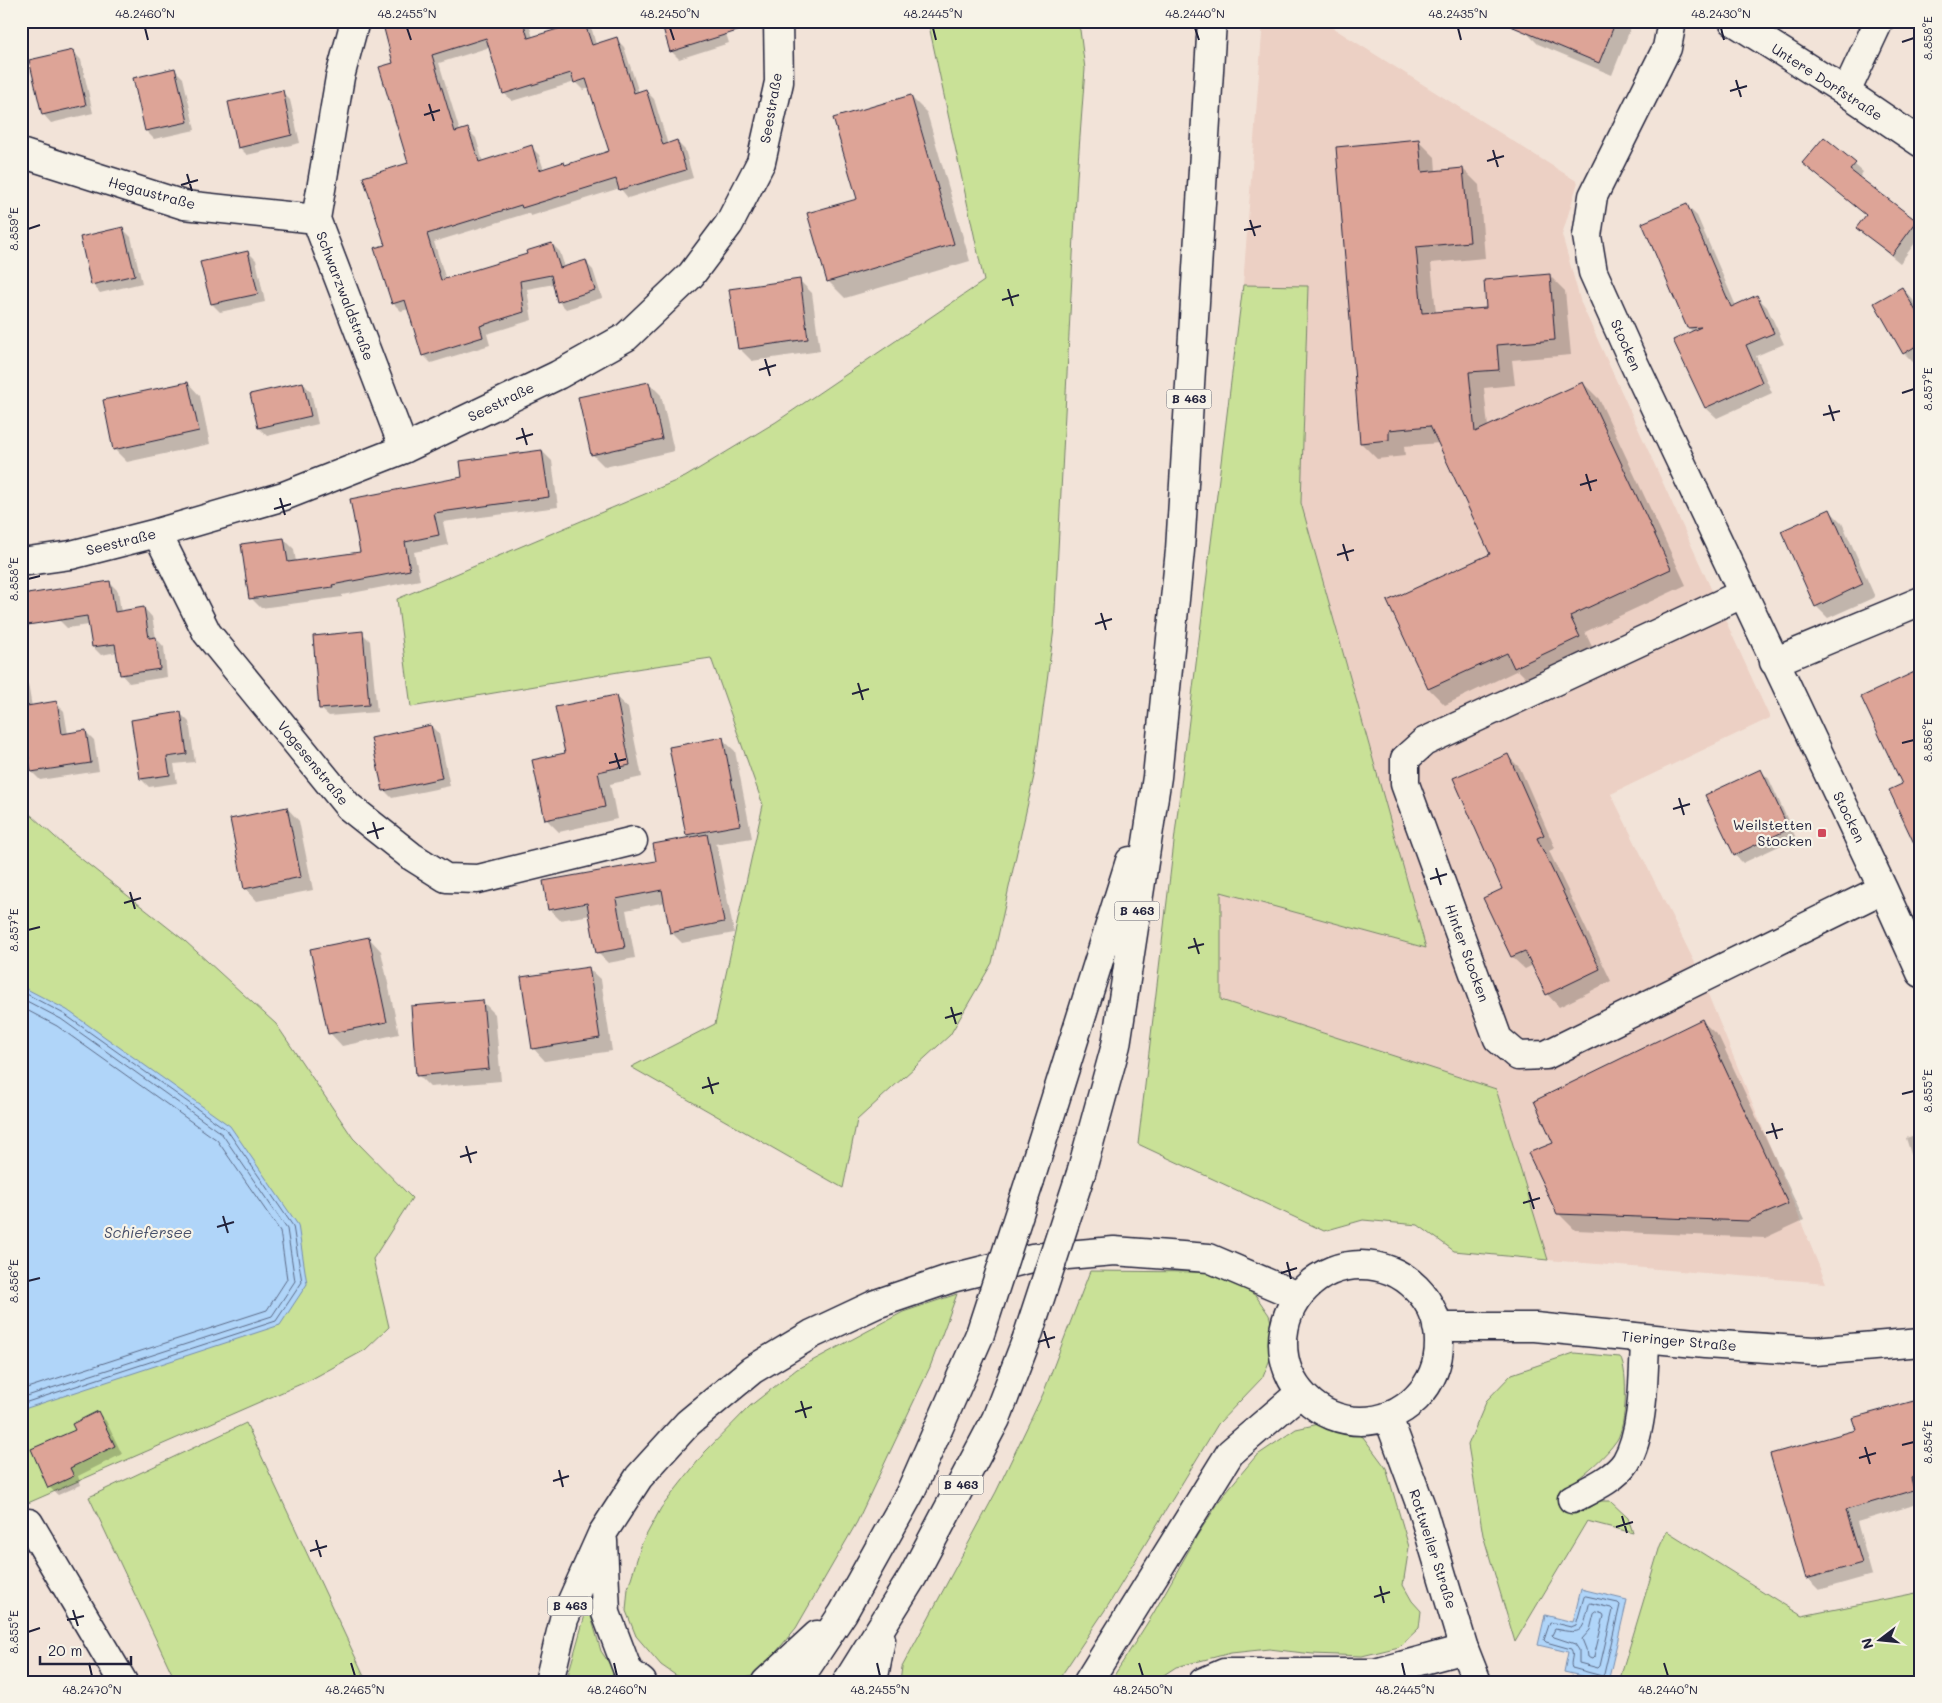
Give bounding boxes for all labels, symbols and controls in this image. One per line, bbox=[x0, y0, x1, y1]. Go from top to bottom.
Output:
text: 48.2460°N bbox=[115, 5, 175, 21]
text: 48.2455°N bbox=[377, 5, 437, 21]
text: 48.2450°N bbox=[640, 5, 700, 21]
text: 48.2445°N bbox=[903, 5, 963, 21]
text: 48.2440°N bbox=[1165, 5, 1225, 21]
text: 48.2435°N bbox=[1428, 5, 1488, 21]
text: 48.2430°N bbox=[1691, 5, 1751, 21]
text: 8.858°E bbox=[1919, 16, 1935, 60]
street label: Untere Dorfstraße bbox=[1768, 39, 1886, 125]
street label: Seestraße bbox=[755, 71, 786, 145]
street label: Hegaustraße bbox=[106, 172, 198, 213]
text: 8.859°E bbox=[5, 207, 21, 251]
street label: Schwarzwaldstraße bbox=[312, 229, 379, 363]
street label: Stocken bbox=[1607, 316, 1646, 374]
text: 8.857°E bbox=[1919, 367, 1935, 411]
street label: Seestraße bbox=[464, 377, 537, 426]
road number: B 463 bbox=[1166, 389, 1212, 408]
street label: Seestraße bbox=[84, 524, 158, 559]
text: 8.858°E bbox=[5, 557, 21, 601]
street label: Vogesenstraße bbox=[273, 716, 353, 809]
text: 8.856°E bbox=[1919, 718, 1935, 762]
street label: Stocken bbox=[1829, 788, 1870, 845]
place label: Weilstetten Stocken bbox=[1733, 815, 1812, 850]
marker: Weilstetten Stocken bbox=[1816, 827, 1828, 839]
road number: B 463 bbox=[1114, 901, 1160, 920]
street label: Hinter Stocken bbox=[1441, 901, 1494, 1004]
text: 8.857°E bbox=[5, 908, 21, 952]
text: 8.855°E bbox=[1919, 1069, 1935, 1113]
water label: Schiefersee bbox=[104, 1222, 192, 1242]
text: 8.856°E bbox=[5, 1259, 21, 1303]
street label: Tieringer Straße bbox=[1621, 1326, 1737, 1355]
text: 8.854°E bbox=[1919, 1420, 1935, 1464]
road number: B 463 bbox=[938, 1476, 984, 1494]
street label: Rottweiler Straße bbox=[1405, 1487, 1462, 1611]
road number: B 463 bbox=[548, 1596, 592, 1615]
text: 8.855°E bbox=[5, 1610, 21, 1654]
north arrow bbox=[1854, 1616, 1904, 1666]
scale bar bbox=[40, 1633, 131, 1665]
text: N bbox=[1856, 1636, 1878, 1651]
text: 20 m bbox=[48, 1640, 82, 1660]
text: 48.2470°N bbox=[62, 1681, 122, 1697]
text: 48.2465°N bbox=[325, 1681, 385, 1697]
text: 48.2460°N bbox=[587, 1681, 647, 1697]
text: 48.2455°N bbox=[850, 1681, 910, 1697]
text: 48.2450°N bbox=[1113, 1681, 1173, 1697]
text: 48.2445°N bbox=[1375, 1681, 1435, 1697]
text: 48.2440°N bbox=[1638, 1681, 1698, 1697]

